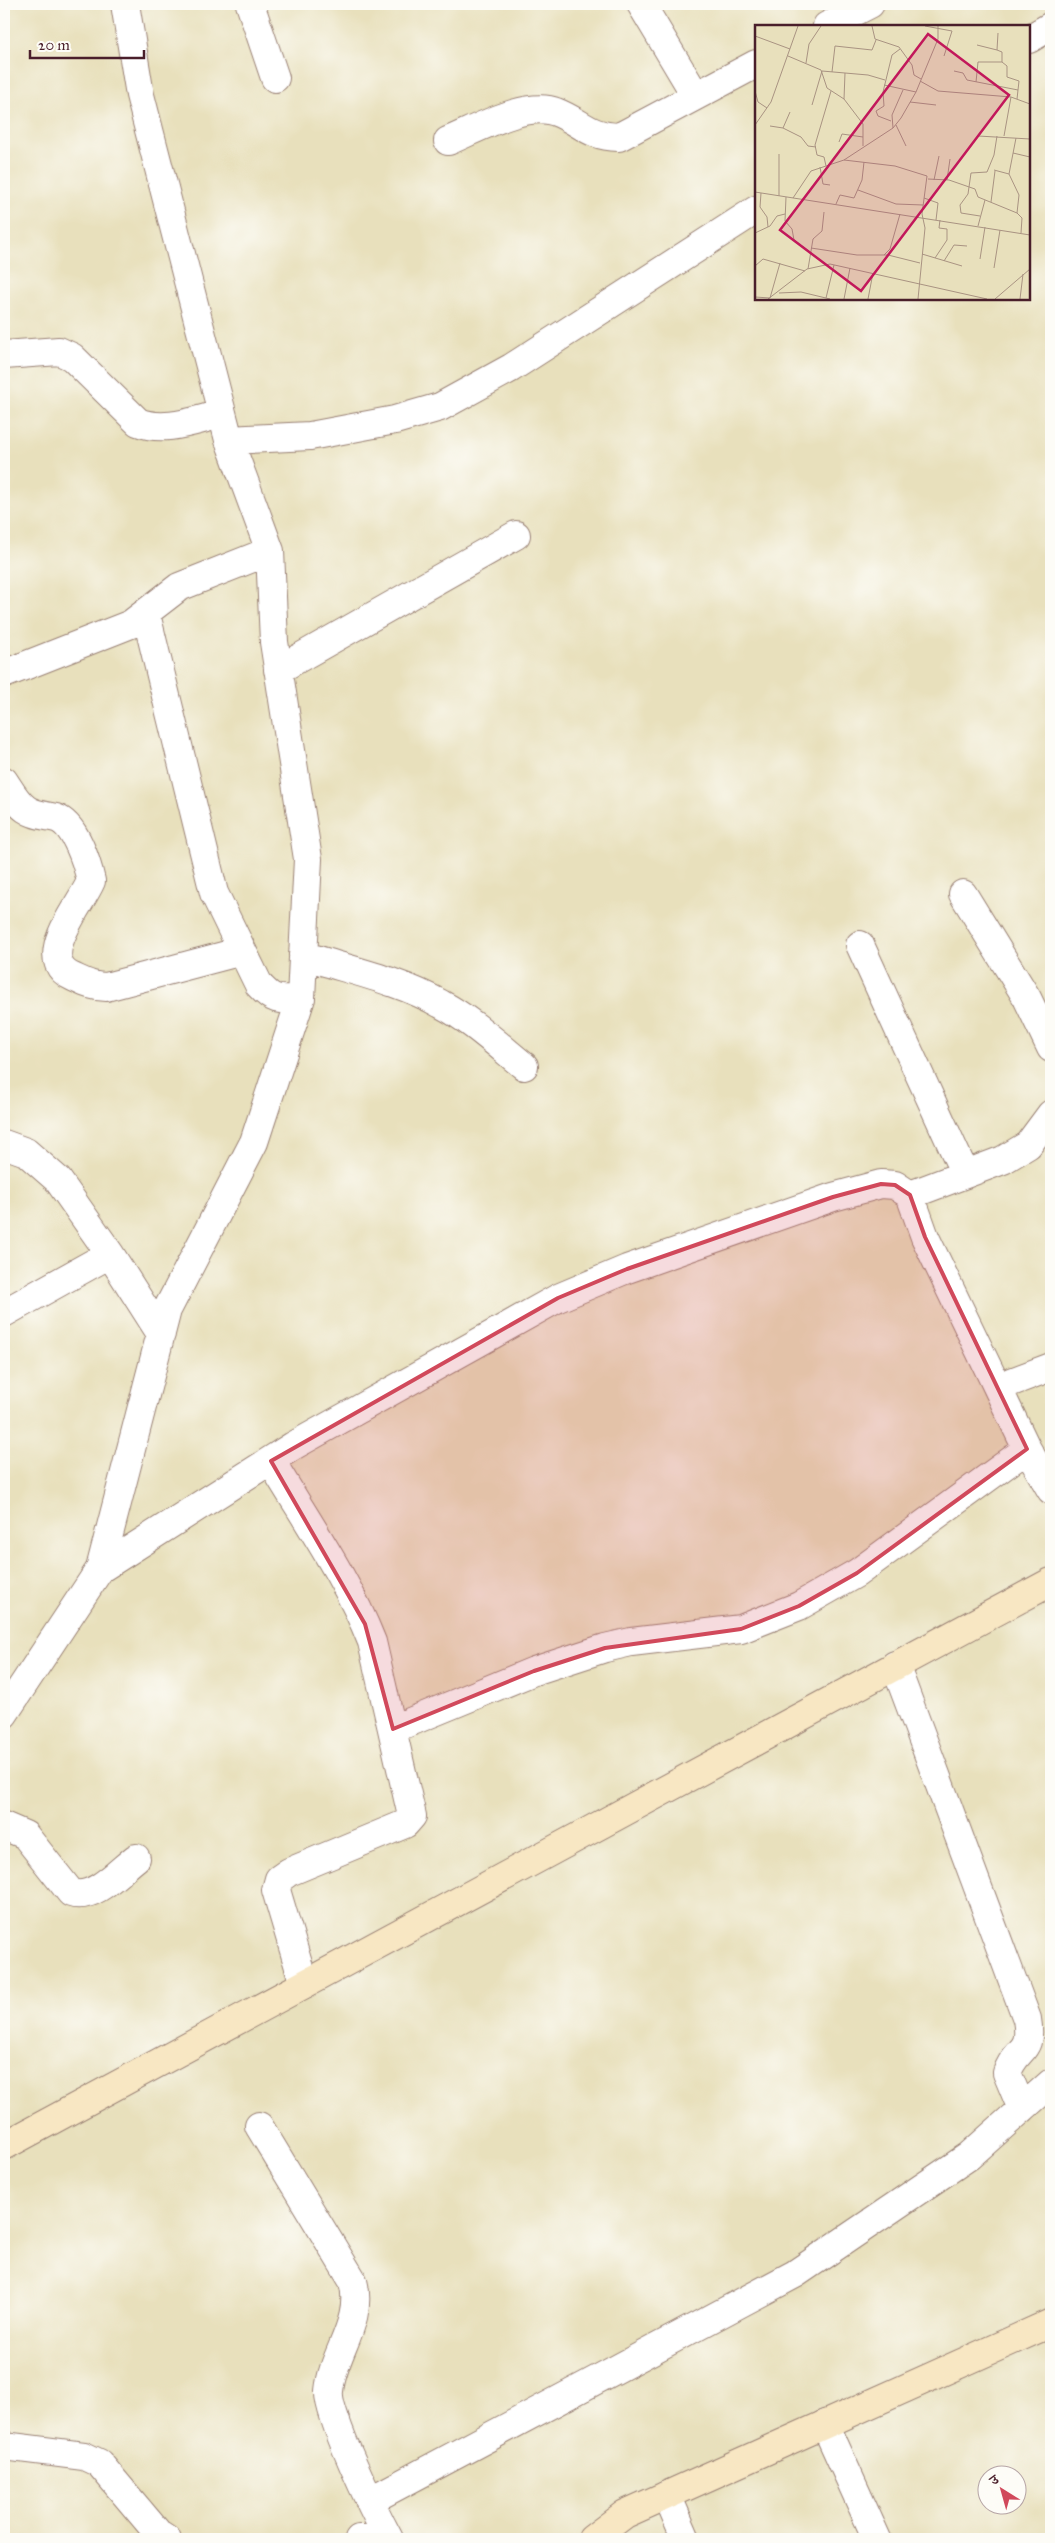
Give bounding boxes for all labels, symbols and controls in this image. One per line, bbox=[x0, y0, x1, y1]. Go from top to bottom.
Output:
inset map bbox=[755, 25, 1030, 300]
scale bar bbox=[30, 28, 144, 60]
text: 20 m bbox=[38, 36, 70, 54]
north arrow bbox=[978, 2466, 1028, 2516]
text: उ bbox=[986, 2471, 1003, 2490]

